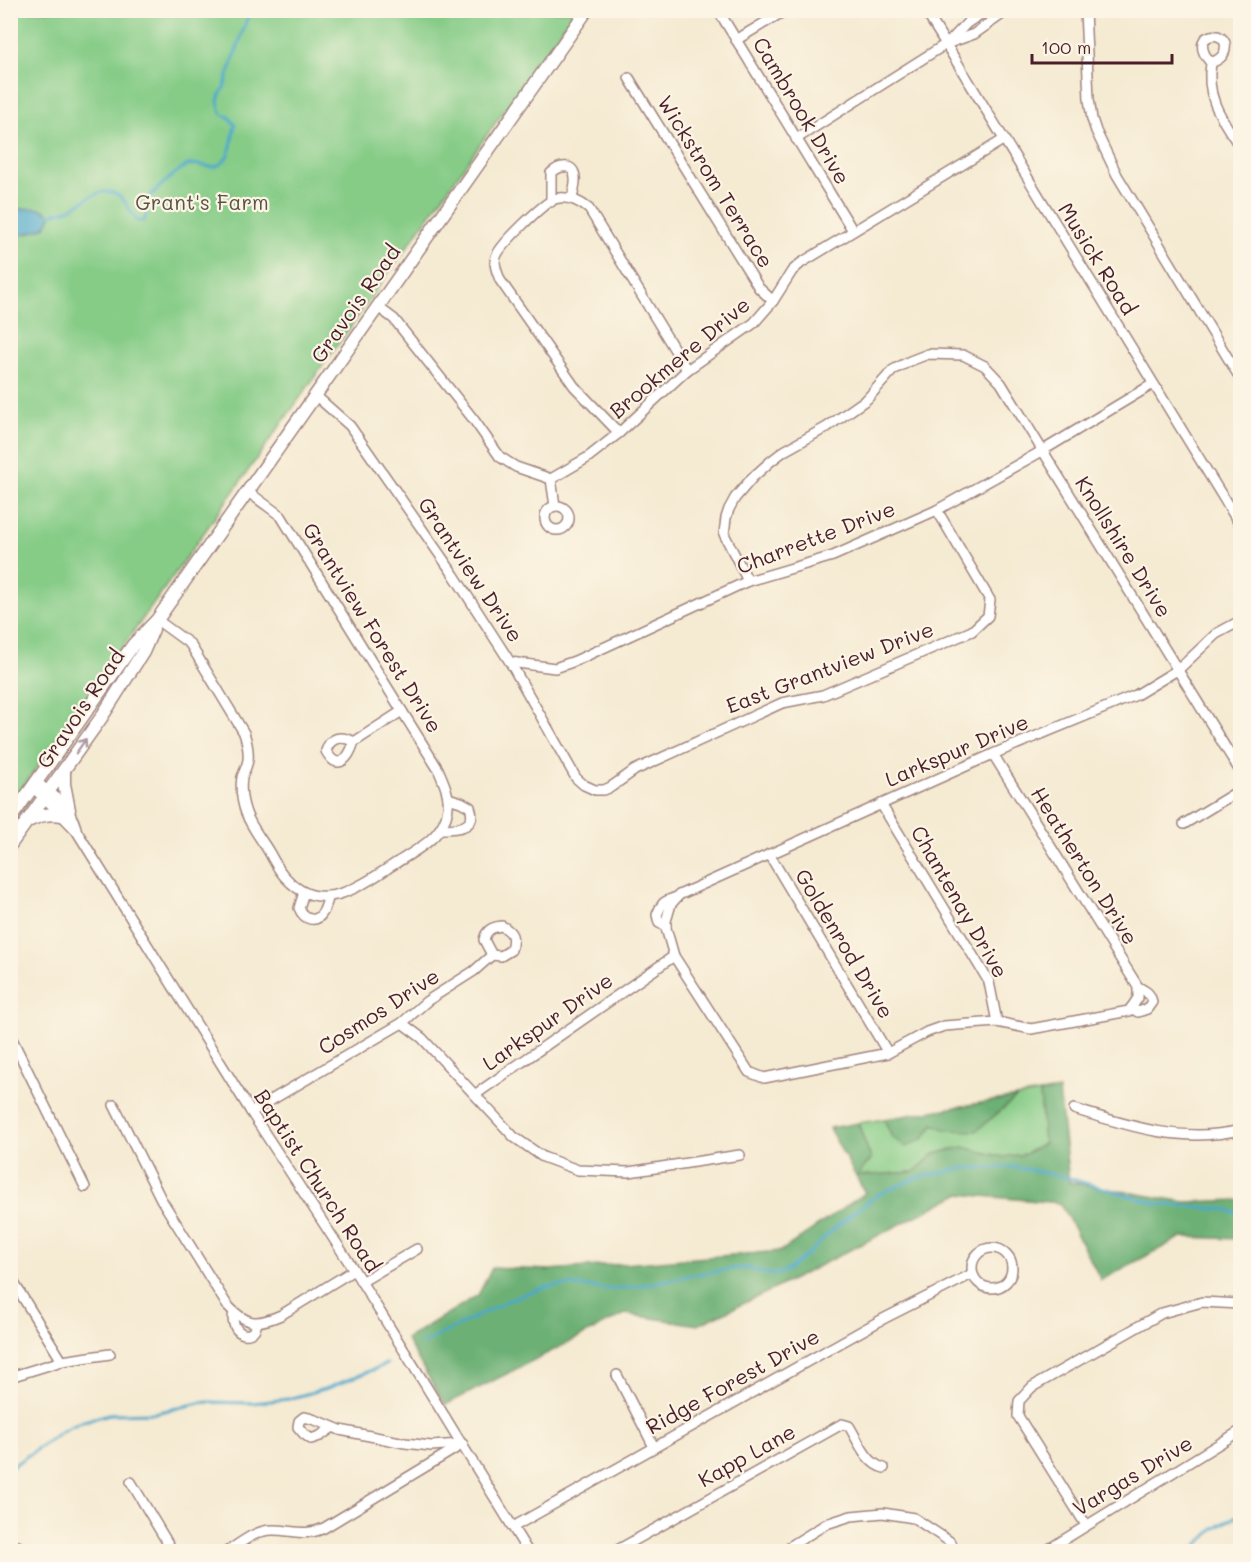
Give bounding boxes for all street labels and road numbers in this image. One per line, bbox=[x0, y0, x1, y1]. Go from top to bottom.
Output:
street label: Cambrook Drive bbox=[748, 32, 857, 189]
street label: Wickstrom Terrace bbox=[652, 90, 780, 273]
street label: Musick Road bbox=[1053, 197, 1143, 319]
street label: Gravois Road bbox=[304, 239, 406, 368]
street label: Brookmere Drive bbox=[603, 290, 755, 423]
street label: Knollshire Drive bbox=[1070, 471, 1179, 622]
street label: Grantview Drive bbox=[413, 492, 530, 647]
street label: Charrette Drive bbox=[732, 494, 899, 579]
street label: Grantview Forest Drive bbox=[297, 517, 449, 737]
street label: East Grantview Drive bbox=[722, 615, 937, 719]
street label: Gravois Road bbox=[30, 643, 130, 773]
street label: Larkspur Drive bbox=[881, 707, 1032, 792]
street label: Heatherton Drive bbox=[1026, 781, 1145, 949]
street label: Chantenay Drive bbox=[906, 820, 1015, 982]
street label: Goldenrod Drive bbox=[790, 864, 901, 1023]
street label: Cosmos Drive bbox=[312, 961, 444, 1060]
street label: Larkspur Drive bbox=[477, 966, 618, 1076]
street label: Baptist Church Road bbox=[249, 1084, 388, 1277]
street label: Ridge Forest Drive bbox=[641, 1322, 824, 1440]
street label: Kapp Lane bbox=[693, 1417, 800, 1492]
street label: Vargas Drive bbox=[1067, 1428, 1197, 1521]

